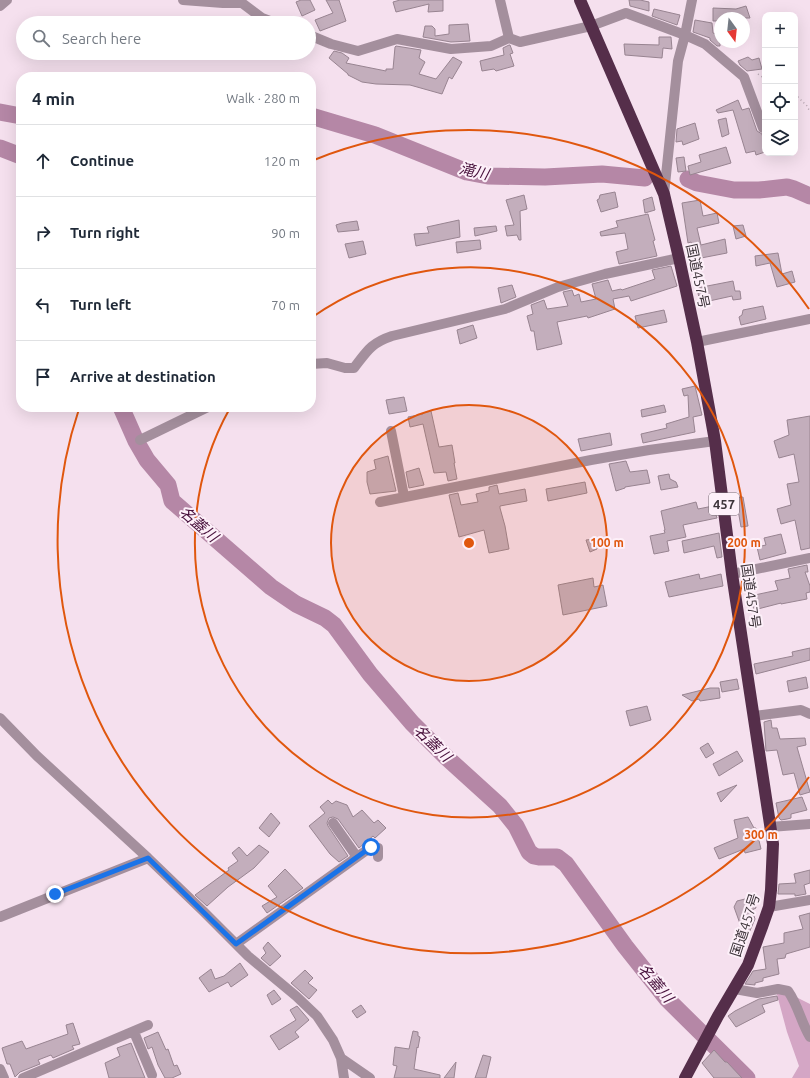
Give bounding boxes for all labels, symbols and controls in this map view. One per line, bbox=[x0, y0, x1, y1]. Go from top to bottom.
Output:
north arrow bbox=[714, 12, 750, 48]
map controls bbox=[762, 12, 798, 156]
button: + bbox=[762, 12, 798, 48]
search box bbox=[16, 16, 316, 60]
icon: search bbox=[30, 27, 52, 49]
text: Search here bbox=[62, 30, 141, 47]
button: − bbox=[762, 48, 798, 84]
button: locate bbox=[762, 84, 798, 120]
text: 4 min bbox=[32, 89, 75, 108]
text: Walk · 280 m bbox=[226, 91, 300, 105]
button: layers bbox=[762, 120, 798, 156]
icon: ahead bbox=[32, 150, 54, 172]
text: Continue bbox=[70, 152, 134, 169]
text: 120 m bbox=[264, 154, 300, 168]
water label: 滝川 bbox=[457, 159, 492, 183]
icon: right bbox=[32, 222, 54, 244]
text: Turn right bbox=[70, 224, 140, 241]
text: 90 m bbox=[271, 226, 300, 240]
street label: 国道457号 bbox=[683, 242, 713, 310]
icon: left bbox=[32, 294, 54, 316]
text: Turn left bbox=[70, 296, 131, 313]
text: 70 m bbox=[271, 298, 300, 312]
icon: arrive bbox=[32, 366, 54, 388]
text: Arrive at destination bbox=[70, 368, 216, 385]
road number: 457 bbox=[709, 493, 739, 515]
water label: 名蓋川 bbox=[176, 503, 223, 546]
centre of rings bbox=[462, 536, 476, 550]
text: 100 m bbox=[590, 536, 624, 549]
text: 200 m bbox=[727, 536, 761, 549]
street label: 国道457号 bbox=[739, 562, 763, 630]
water label: 名蓋川 bbox=[411, 721, 457, 766]
text: 300 m bbox=[744, 828, 778, 841]
route start bbox=[362, 838, 380, 856]
route end bbox=[46, 885, 64, 903]
street label: 国道457号 bbox=[727, 891, 763, 959]
water label: 名蓋川 bbox=[635, 960, 678, 1007]

